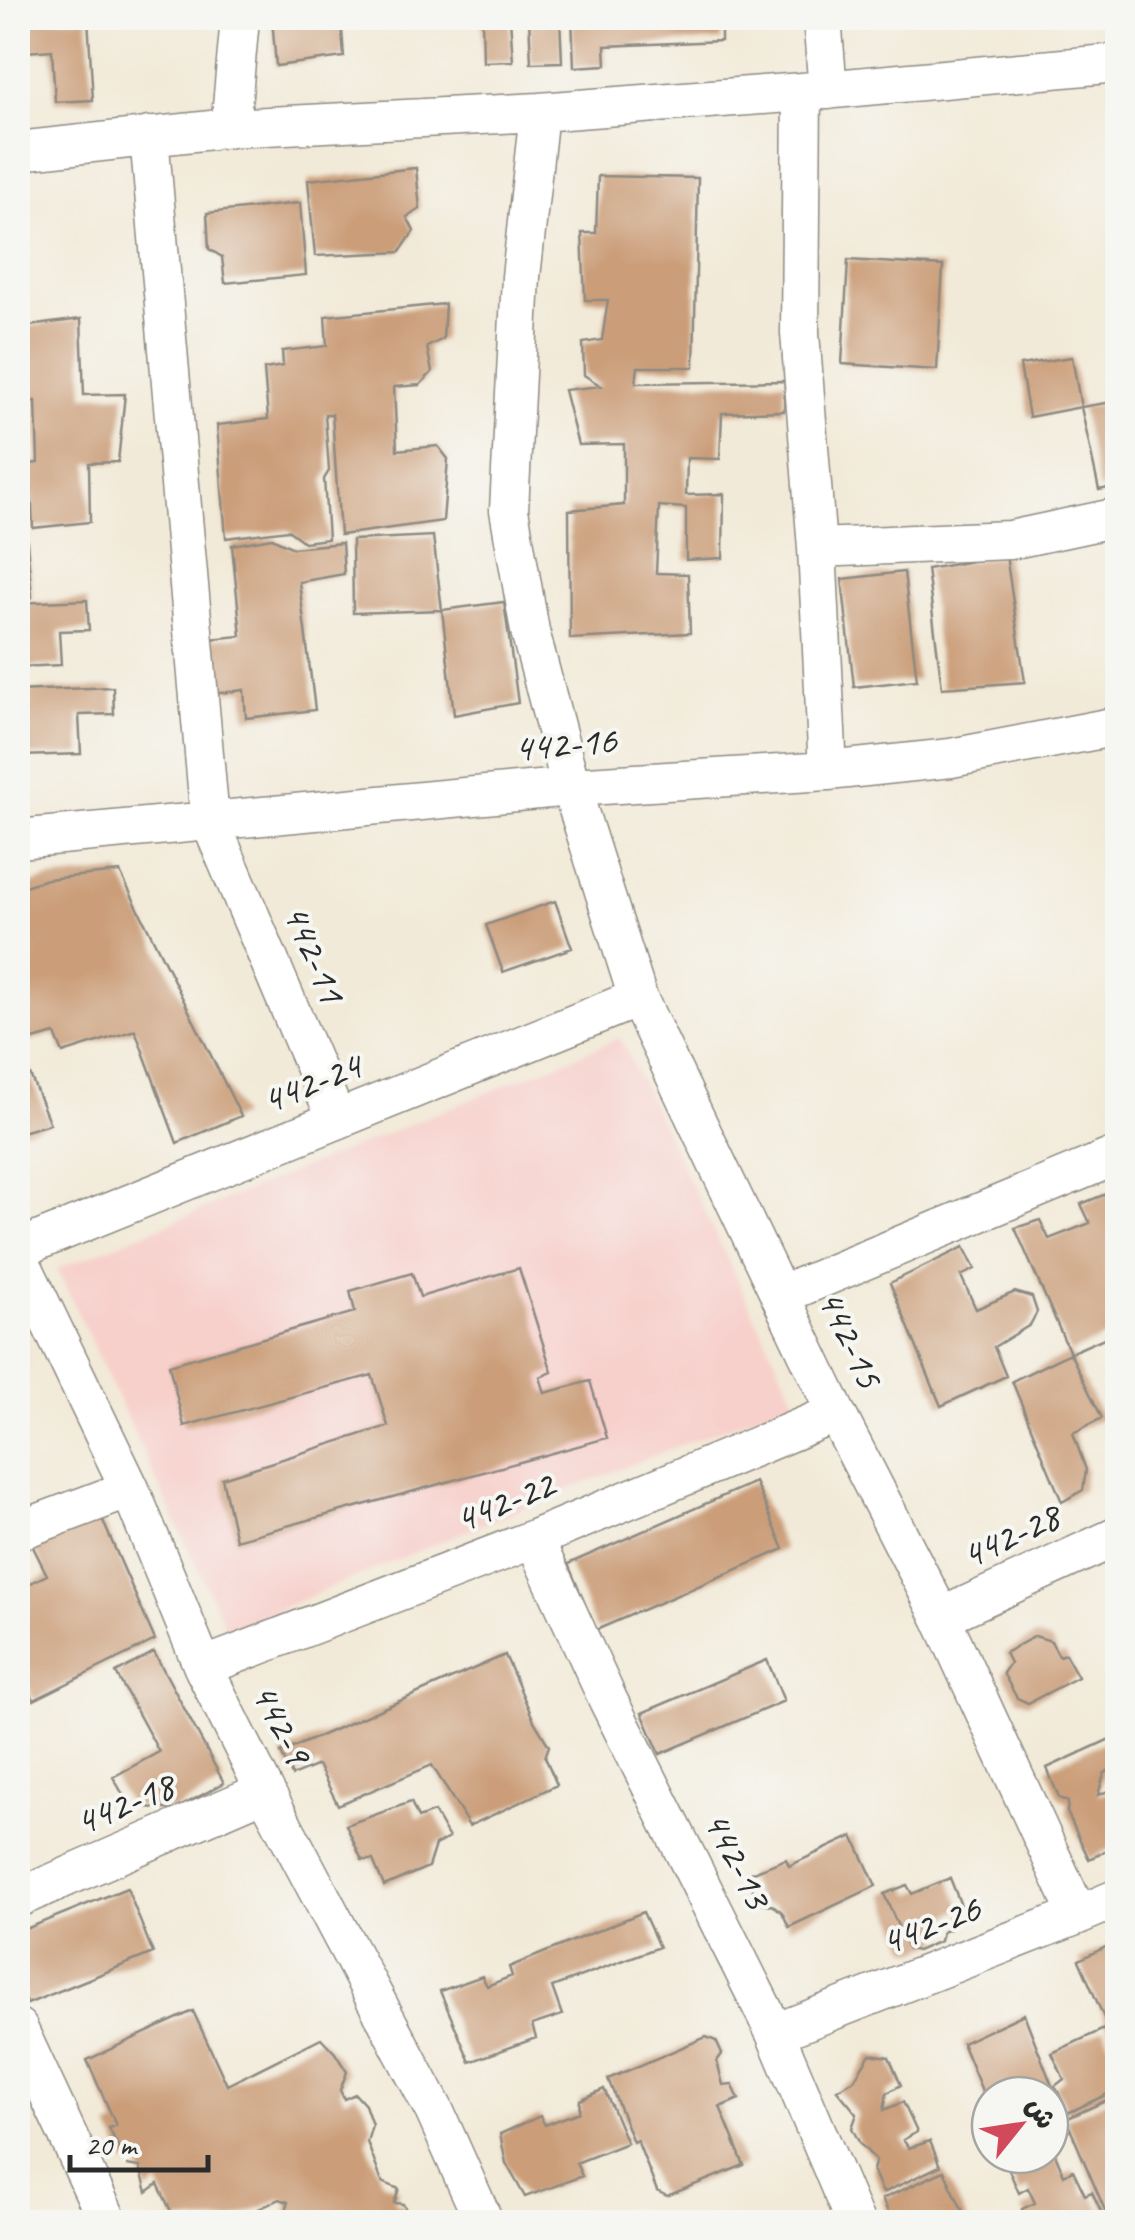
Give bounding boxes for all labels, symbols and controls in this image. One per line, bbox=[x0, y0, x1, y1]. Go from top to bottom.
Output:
street label: 442-16 bbox=[512, 715, 620, 773]
street label: 442-11 bbox=[271, 896, 358, 1012]
street label: 442-24 bbox=[254, 1039, 372, 1125]
street label: 442-15 bbox=[806, 1281, 895, 1397]
street label: 442-22 bbox=[447, 1458, 564, 1544]
street label: 442-28 bbox=[953, 1490, 1071, 1580]
street label: 442-9 bbox=[240, 1674, 324, 1775]
street label: 442-18 bbox=[67, 1759, 185, 1847]
street label: 442-13 bbox=[691, 1802, 784, 1919]
street label: 442-26 bbox=[873, 1883, 988, 1967]
north arrow bbox=[970, 2075, 1070, 2175]
text: ش bbox=[1018, 2091, 1064, 2135]
scale bar bbox=[70, 2110, 208, 2172]
text: 20 m bbox=[85, 2126, 138, 2164]

